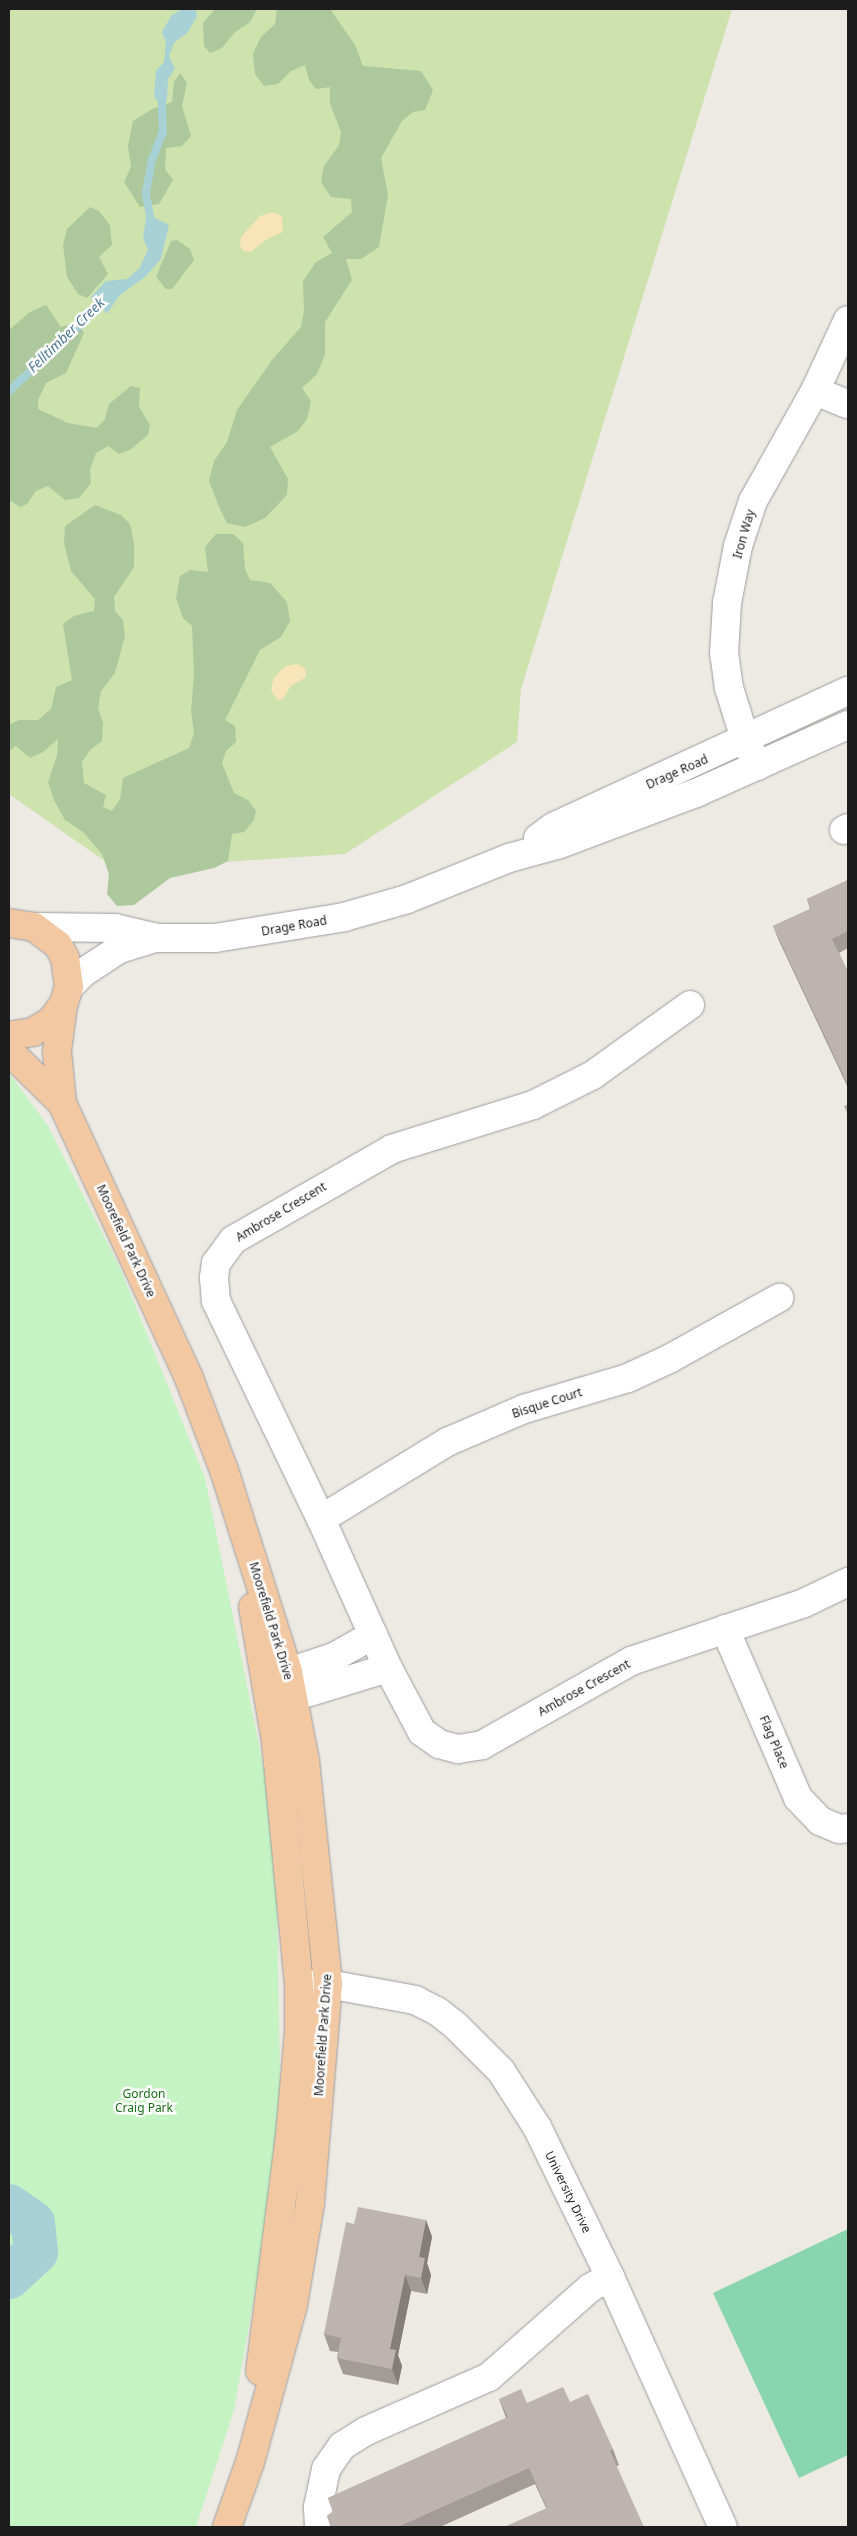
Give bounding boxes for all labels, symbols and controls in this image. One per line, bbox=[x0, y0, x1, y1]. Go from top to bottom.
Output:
water label: Felltimber Creek bbox=[24, 294, 108, 376]
street label: Iron Way bbox=[730, 508, 758, 560]
street label: Drage Road bbox=[644, 752, 710, 792]
street label: Drage Road bbox=[260, 913, 328, 939]
street label: Ambrose Crescent bbox=[233, 1179, 329, 1245]
street label: Moorefield Park Drive bbox=[94, 1182, 158, 1300]
street label: Bisque Court bbox=[510, 1385, 584, 1421]
street label: Moorefield Park Drive bbox=[246, 1560, 296, 1682]
street label: Ambrose Crescent bbox=[535, 1657, 633, 1719]
street label: Flag Place bbox=[756, 1713, 792, 1771]
street label: Moorefield Park Drive bbox=[312, 1973, 334, 2097]
park label: Gordon Craig Park bbox=[115, 2087, 173, 2115]
street label: University Drive bbox=[542, 2149, 594, 2235]

